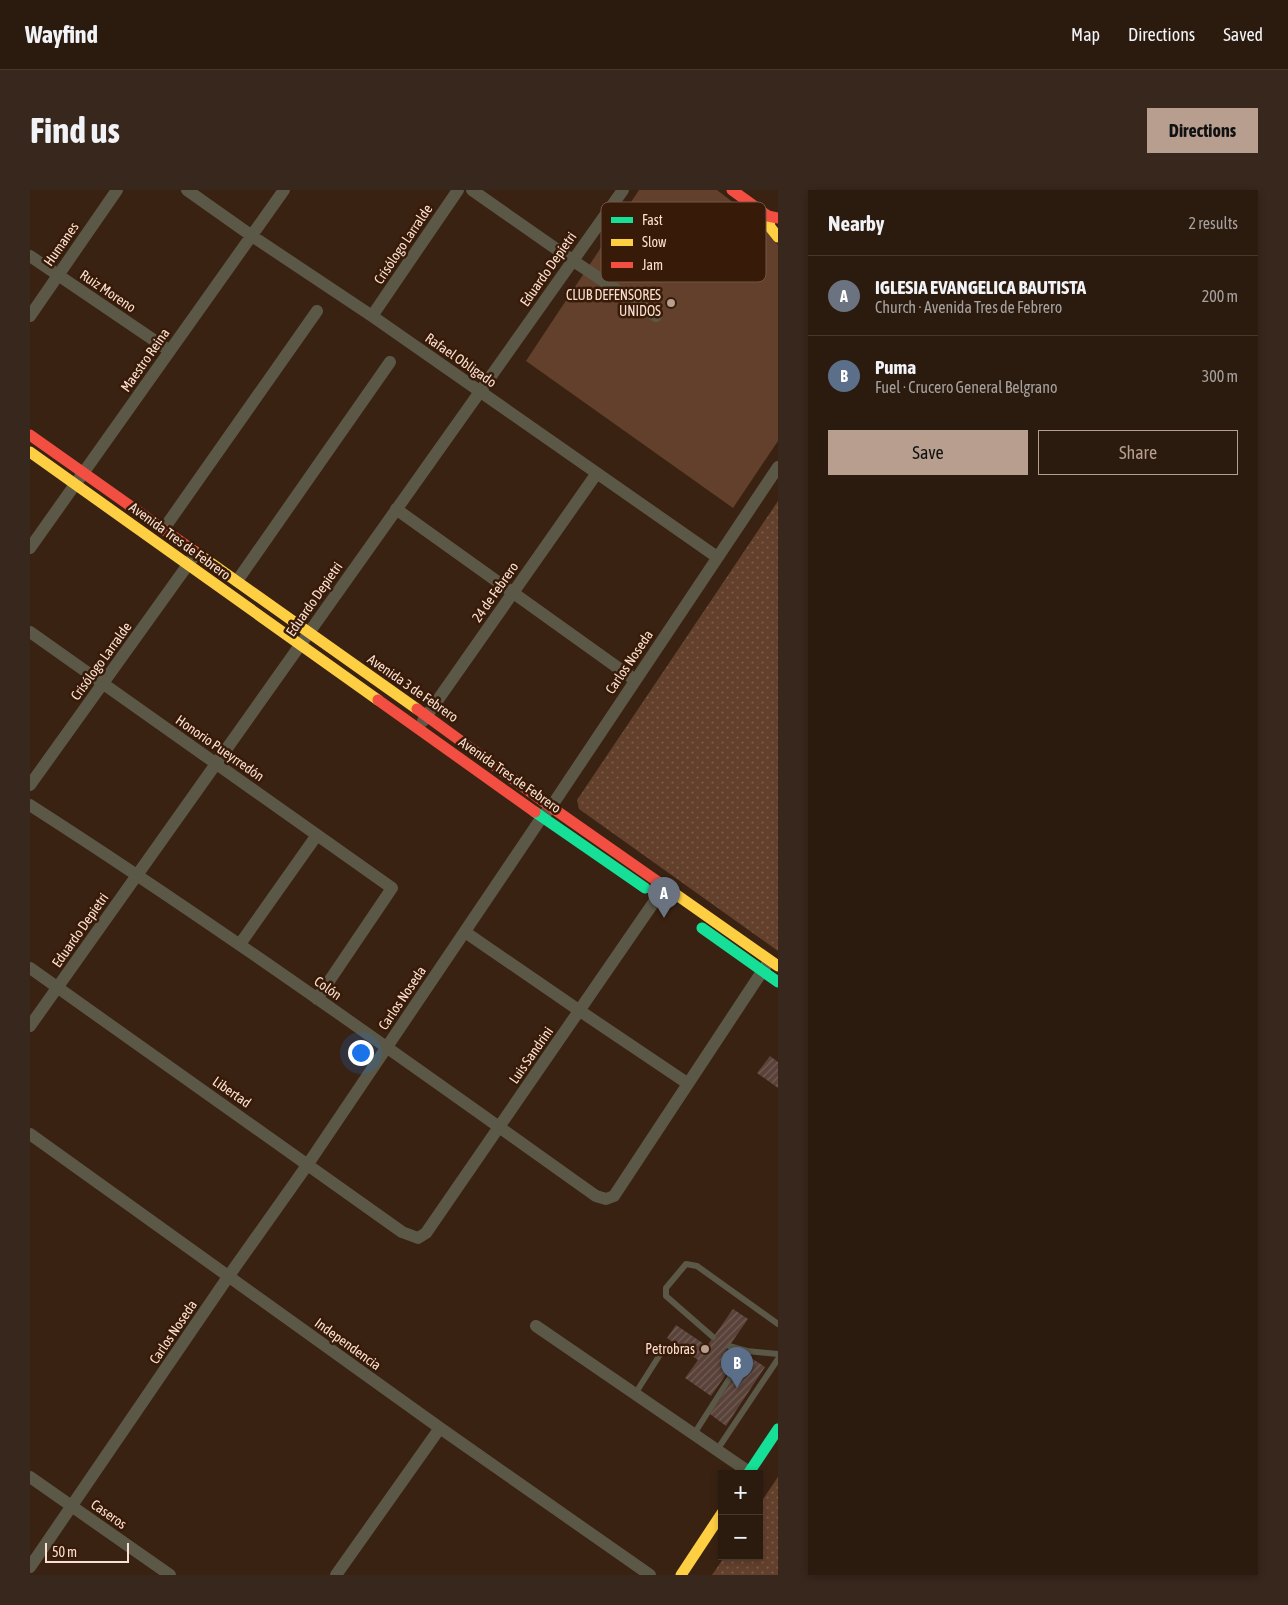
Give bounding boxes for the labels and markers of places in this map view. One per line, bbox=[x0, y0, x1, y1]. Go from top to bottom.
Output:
place label: CLUB DEFENSORES UNIDOS bbox=[566, 287, 661, 319]
marker: CLUB DEFENSORES UNIDOS bbox=[665, 297, 677, 309]
pin: A bbox=[648, 877, 680, 918]
place label: Petrobras bbox=[645, 1341, 695, 1357]
marker: Petrobras bbox=[699, 1343, 711, 1355]
pin: B bbox=[721, 1347, 753, 1388]

